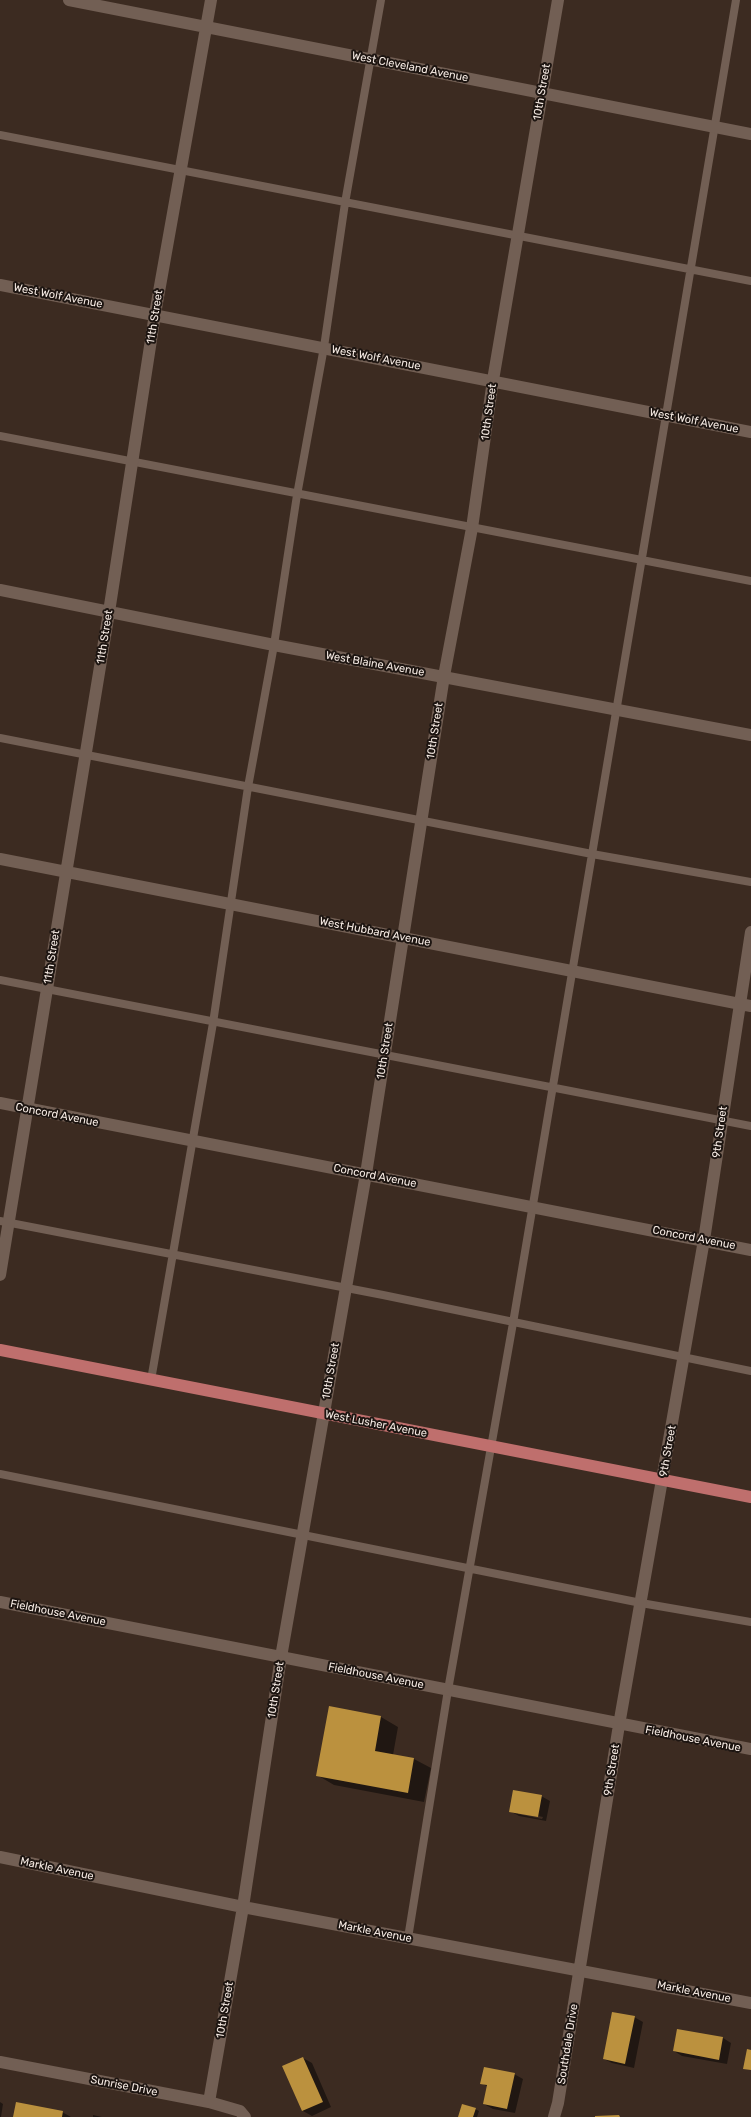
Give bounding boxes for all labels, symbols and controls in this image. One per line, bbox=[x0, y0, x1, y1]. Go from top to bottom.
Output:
street label: West Cleveland Avenue bbox=[351, 49, 469, 85]
street label: 10th Street bbox=[531, 63, 553, 121]
street label: West Wolf Avenue bbox=[12, 281, 104, 311]
street label: 11th Street bbox=[144, 289, 166, 345]
street label: West Wolf Avenue bbox=[330, 343, 422, 373]
street label: 10th Street bbox=[478, 383, 500, 441]
street label: West Wolf Avenue bbox=[648, 406, 740, 436]
street label: 11th Street bbox=[94, 609, 116, 665]
street label: West Blaine Avenue bbox=[325, 649, 425, 679]
street label: 10th Street bbox=[424, 702, 446, 760]
street label: West Hubbard Avenue bbox=[318, 915, 432, 949]
street label: 11th Street bbox=[41, 929, 63, 985]
street label: 10th Street bbox=[374, 1022, 396, 1080]
street label: Concord Avenue bbox=[14, 1100, 100, 1130]
street label: 9th Street bbox=[710, 1105, 730, 1159]
street label: Concord Avenue bbox=[332, 1161, 418, 1191]
street label: Concord Avenue bbox=[651, 1223, 737, 1253]
street label: 10th Street bbox=[320, 1342, 342, 1400]
street label: West Lusher Avenue bbox=[324, 1408, 428, 1440]
street label: 9th Street bbox=[657, 1424, 679, 1478]
street label: Fieldhouse Avenue bbox=[9, 1597, 107, 1629]
street label: Fieldhouse Avenue bbox=[327, 1660, 425, 1692]
street label: 10th Street bbox=[265, 1661, 287, 1719]
street label: Fieldhouse Avenue bbox=[644, 1723, 742, 1755]
street label: 9th Street bbox=[601, 1743, 623, 1797]
street label: Markle Avenue bbox=[19, 1855, 95, 1883]
street label: Markle Avenue bbox=[337, 1918, 413, 1946]
street label: Markle Avenue bbox=[656, 1978, 732, 2006]
street label: 10th Street bbox=[214, 1981, 236, 2039]
street label: Southdale Drive bbox=[555, 2003, 581, 2085]
street label: Sunrise Drive bbox=[89, 2073, 159, 2099]

